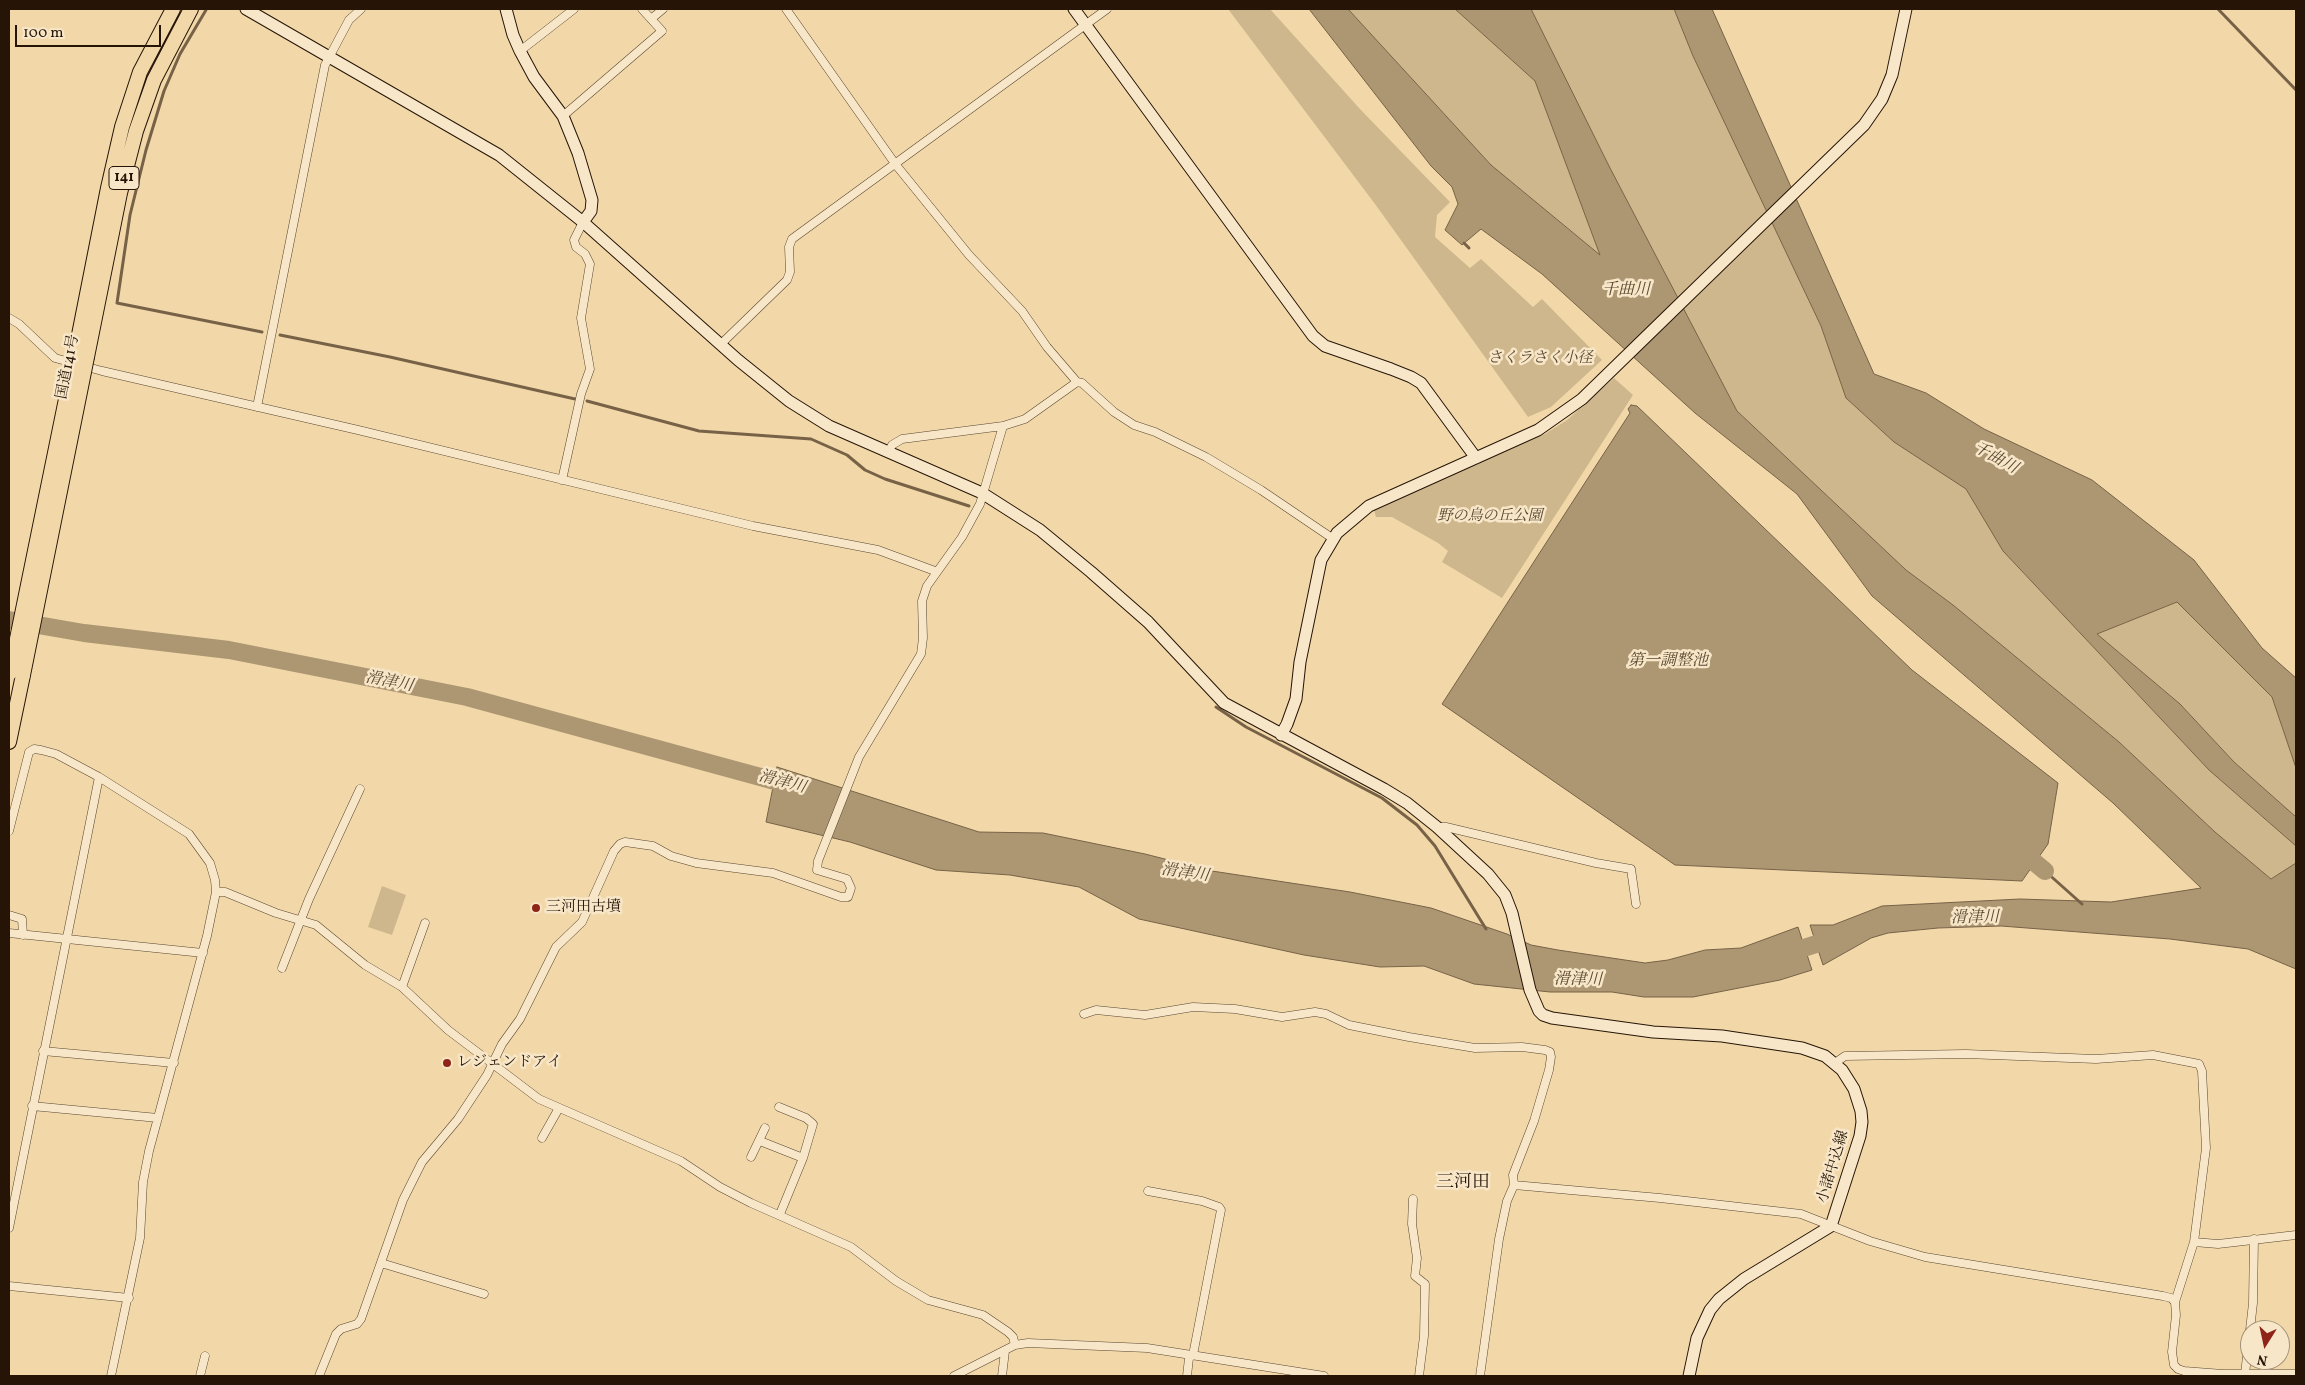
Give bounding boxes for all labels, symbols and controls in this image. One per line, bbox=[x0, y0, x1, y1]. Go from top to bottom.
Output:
scale bar bbox=[18, 15, 164, 47]
text: 100 m bbox=[23, 23, 63, 44]
road number: 141 bbox=[109, 167, 139, 190]
water label: 千曲川 bbox=[1602, 281, 1650, 301]
street label: 国道141号 bbox=[54, 333, 84, 401]
park label: さくラさく小径 bbox=[1488, 350, 1592, 368]
water label: 千曲川 bbox=[1969, 439, 2021, 479]
park label: 野の鳥の丘公園 bbox=[1438, 508, 1542, 526]
water label: 第一調整池 bbox=[1628, 652, 1708, 672]
water label: 滑津川 bbox=[364, 669, 414, 697]
water label: 滑津川 bbox=[756, 768, 808, 798]
water label: 滑津川 bbox=[1160, 861, 1210, 887]
place label: 三河田古墳 bbox=[546, 899, 621, 917]
marker: 三河田古墳 bbox=[530, 902, 542, 914]
water label: 滑津川 bbox=[1951, 909, 1999, 929]
water label: 滑津川 bbox=[1554, 971, 1602, 991]
place label: レジェンドアイ bbox=[457, 1054, 562, 1072]
marker: レジェンドアイ bbox=[441, 1057, 453, 1069]
street label: 小諸中込線 bbox=[1814, 1129, 1854, 1205]
district label: 三河田 bbox=[1436, 1173, 1490, 1195]
north arrow bbox=[2240, 1320, 2290, 1370]
text: N bbox=[2256, 1349, 2269, 1370]

